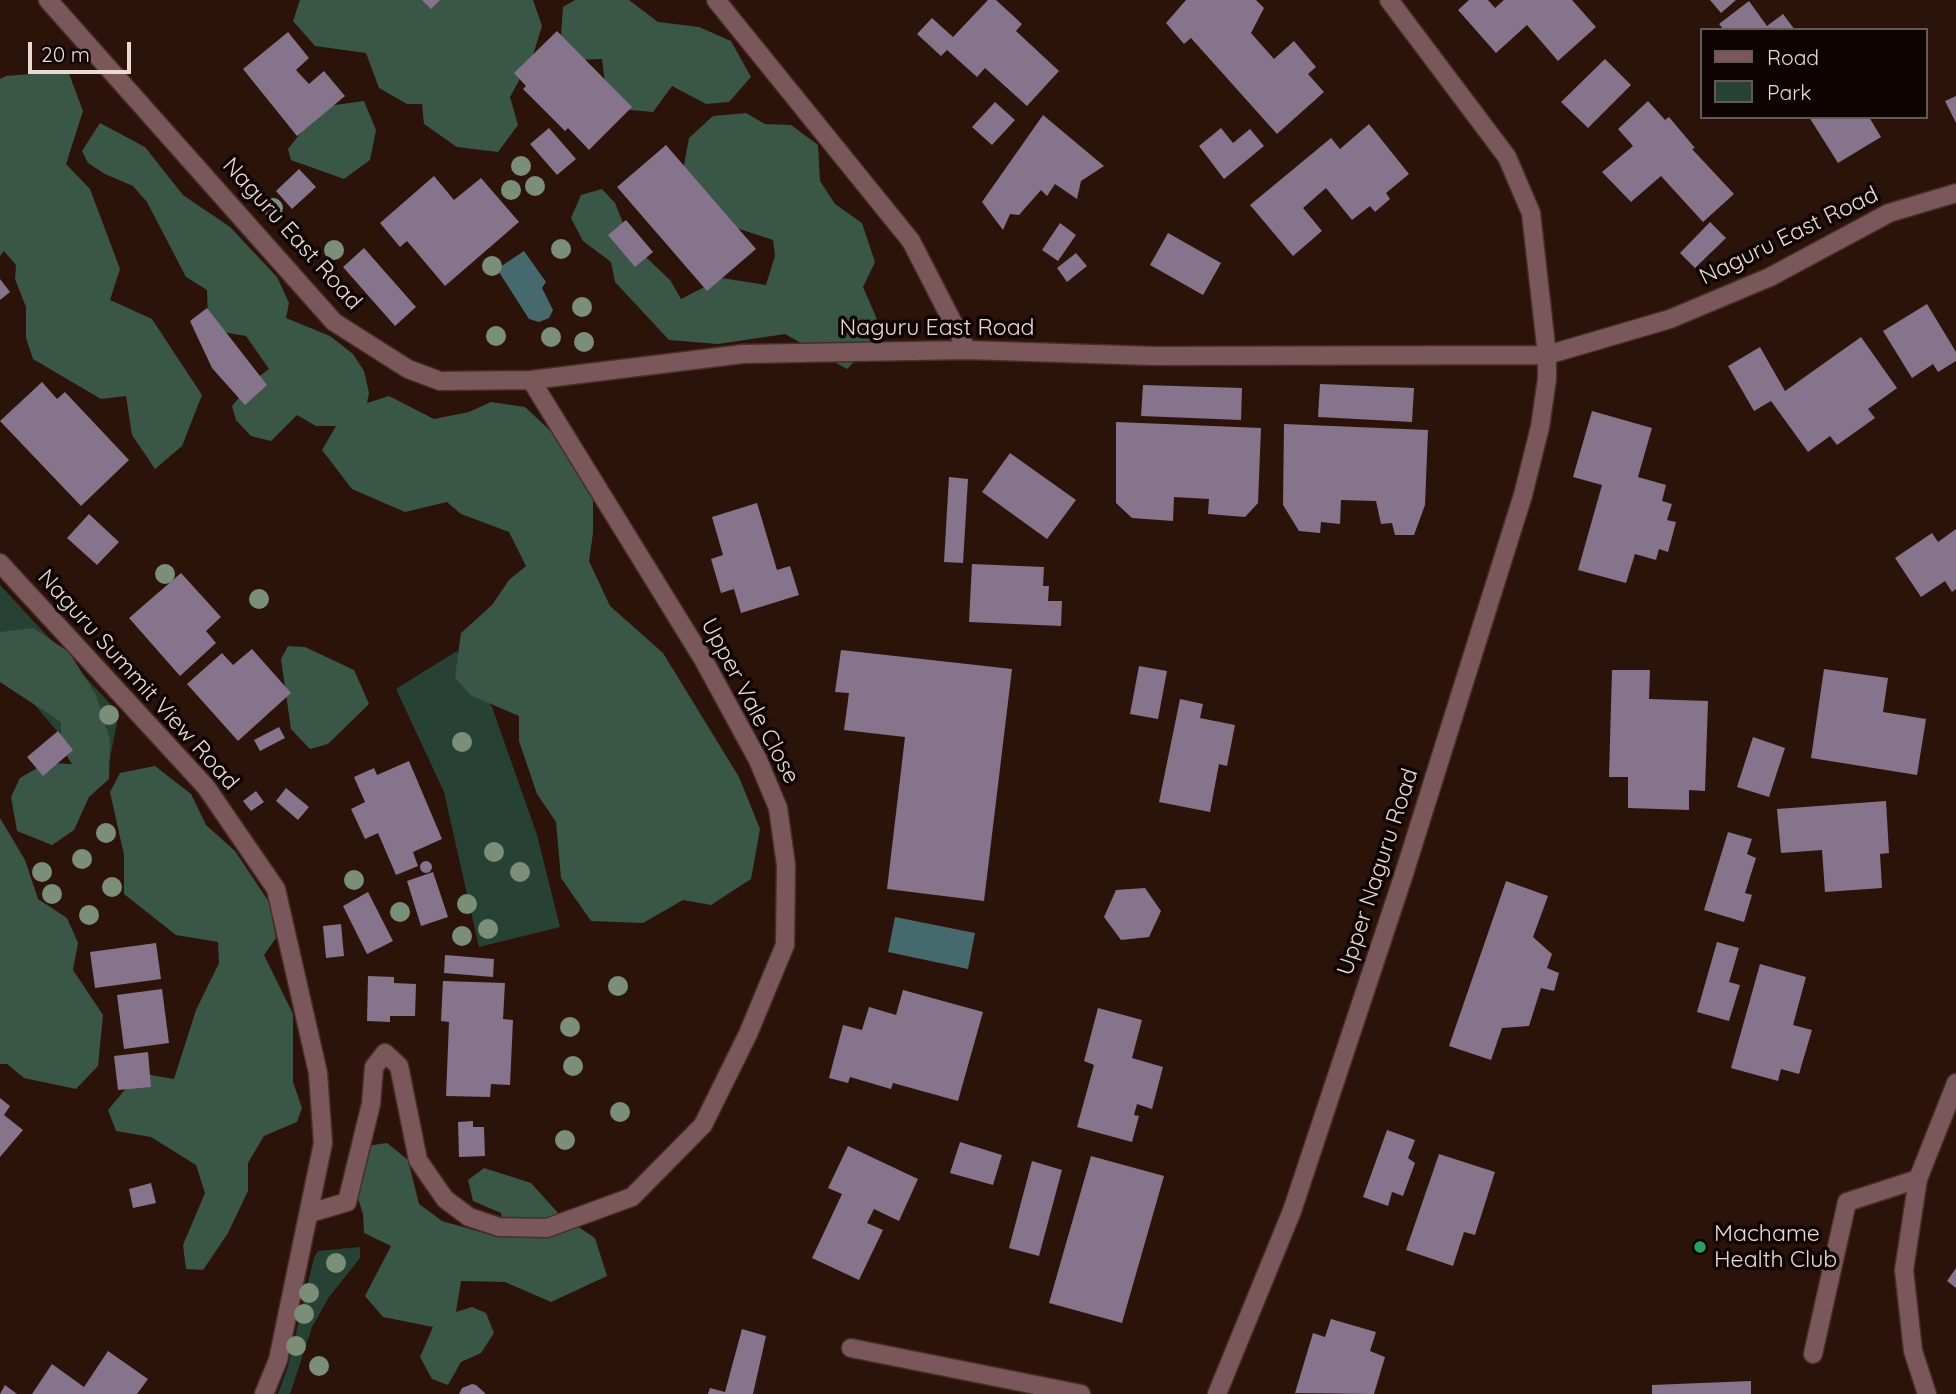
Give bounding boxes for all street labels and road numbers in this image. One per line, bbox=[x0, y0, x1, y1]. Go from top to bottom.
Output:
street label: Naguru East Road bbox=[216, 152, 368, 316]
street label: Naguru East Road bbox=[1695, 181, 1883, 291]
street label: Naguru East Road bbox=[839, 314, 1035, 342]
street label: Naguru Summit View Road bbox=[32, 564, 244, 796]
street label: Upper Vale Close bbox=[695, 614, 805, 788]
street label: Upper Naguru Road bbox=[1332, 765, 1424, 979]

